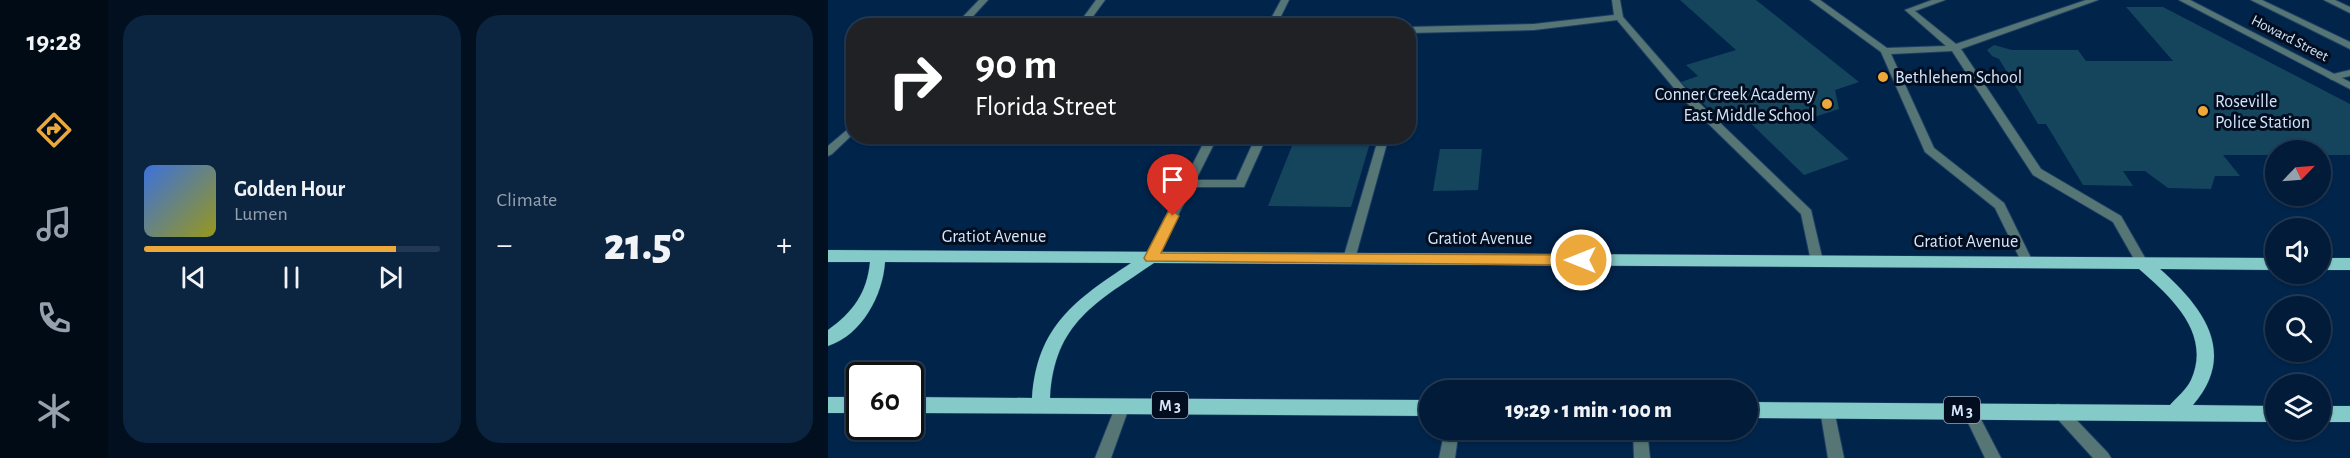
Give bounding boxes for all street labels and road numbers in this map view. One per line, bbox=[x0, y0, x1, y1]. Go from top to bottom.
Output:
street label: Howard Street bbox=[2249, 13, 2331, 64]
street label: Gratiot Avenue bbox=[942, 228, 1046, 246]
street label: Gratiot Avenue bbox=[1428, 230, 1532, 248]
street label: Gratiot Avenue bbox=[1914, 233, 2018, 251]
road number: M 3 bbox=[1152, 392, 1188, 418]
road number: M 3 bbox=[1944, 397, 1980, 423]

